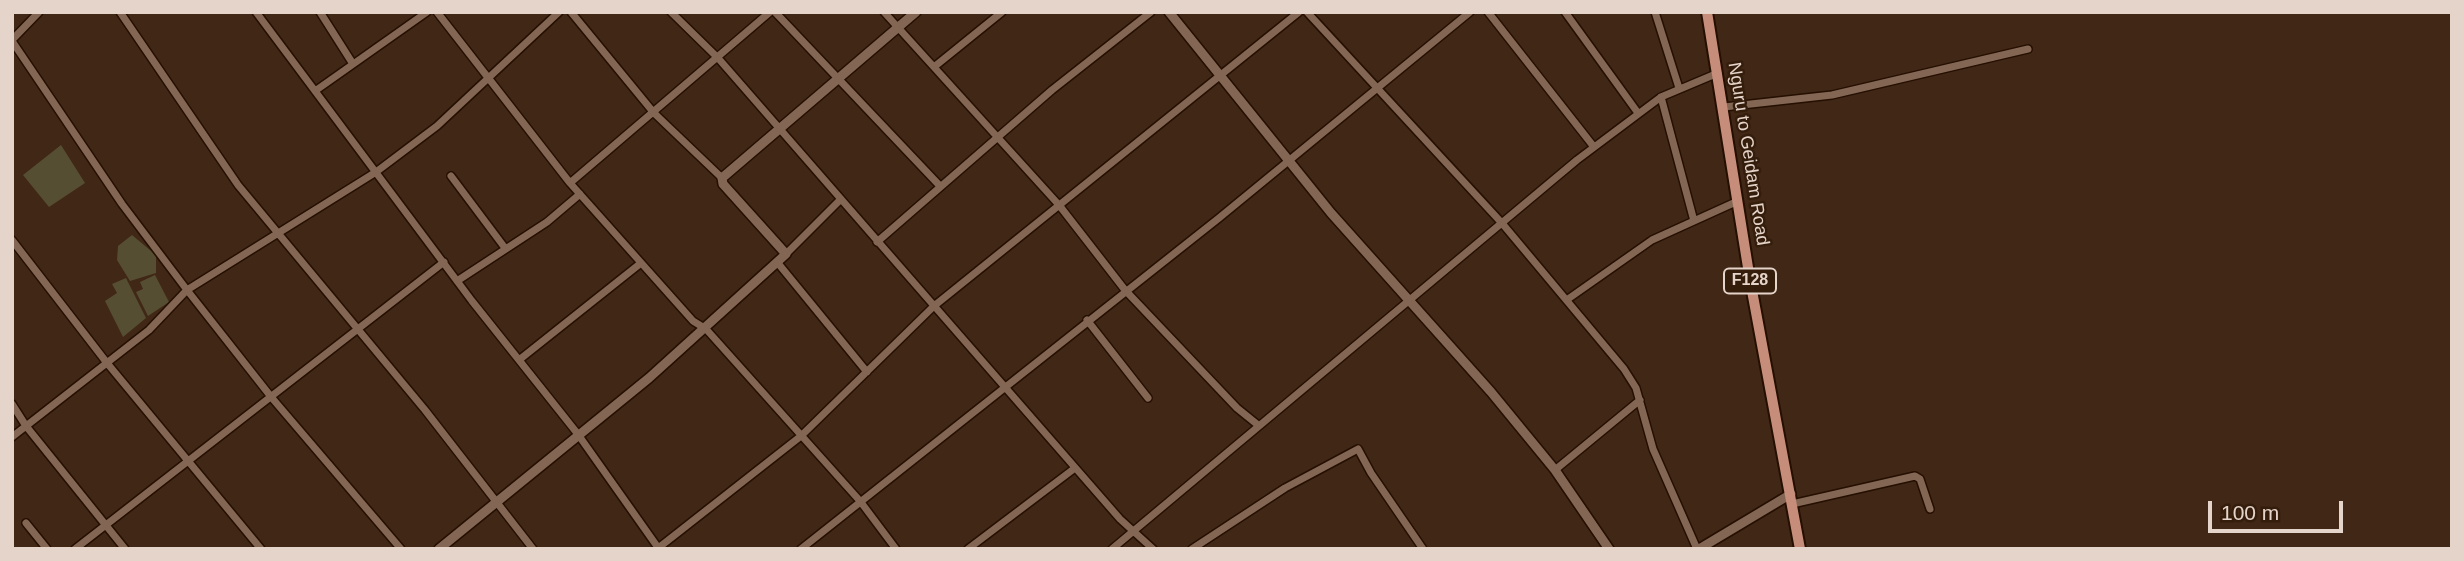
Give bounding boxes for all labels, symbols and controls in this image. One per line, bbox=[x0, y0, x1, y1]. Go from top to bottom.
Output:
street label: Nguru to Geidam Road bbox=[1723, 61, 1773, 247]
road number: F128 bbox=[1724, 268, 1776, 294]
scale bar bbox=[2212, 488, 2347, 532]
text: 100 m bbox=[2221, 501, 2279, 524]

